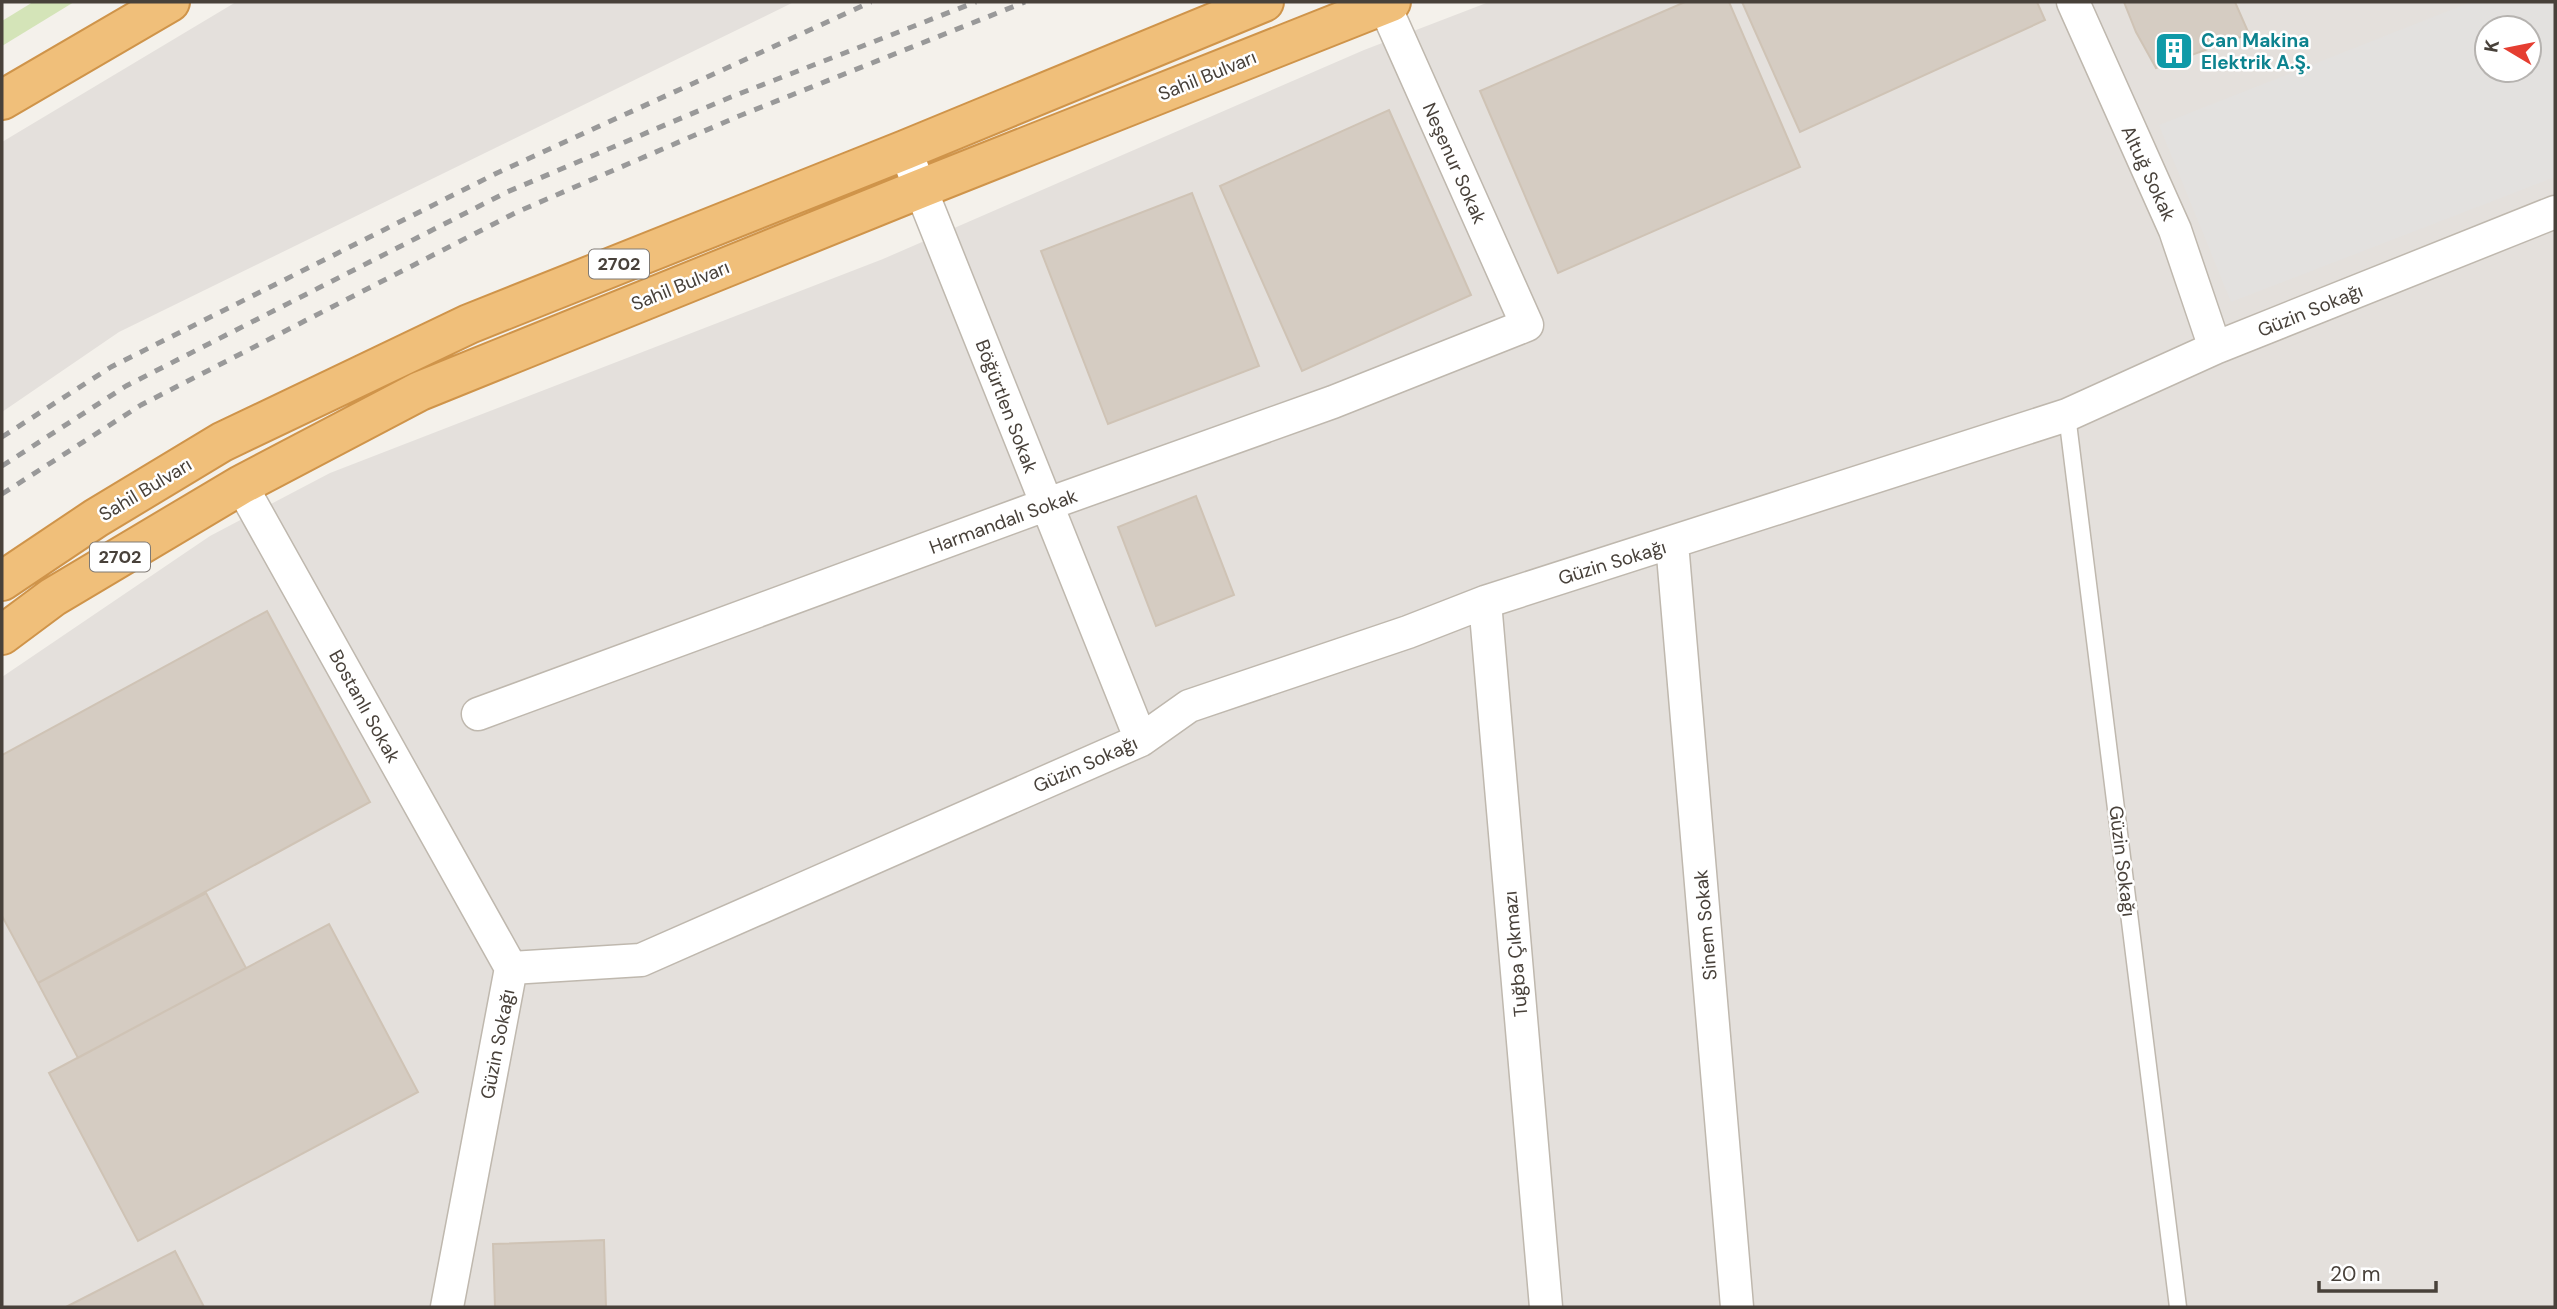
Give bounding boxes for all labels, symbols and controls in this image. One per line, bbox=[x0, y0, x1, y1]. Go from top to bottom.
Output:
north arrow bbox=[2473, 14, 2543, 84]
place label: Can Makina Elektrik A.Ş. bbox=[2201, 28, 2311, 75]
building icon: Can Makina Elektrik A.Ş. bbox=[2153, 30, 2195, 72]
text: K bbox=[2478, 38, 2505, 54]
street label: Sahil Bulvarı bbox=[1154, 44, 1260, 107]
street label: Neşenur Sokak bbox=[1417, 99, 1493, 228]
street label: Altuğ Sokak bbox=[2116, 121, 2182, 225]
road number: 2702 bbox=[589, 250, 649, 278]
street label: Sahil Bulvarı bbox=[627, 254, 733, 317]
street label: Güzin Sokağı bbox=[2254, 278, 2367, 343]
street label: Böğürtlen Sokak bbox=[970, 336, 1044, 477]
street label: Sahil Bulvarı bbox=[94, 452, 196, 527]
street label: Harmandalı Sokak bbox=[926, 483, 1081, 560]
street label: Güzin Sokağı bbox=[1555, 534, 1669, 591]
road number: 2702 bbox=[90, 542, 150, 572]
street label: Bostanlı Sokak bbox=[323, 645, 406, 768]
street label: Güzin Sokağı bbox=[1029, 730, 1141, 799]
street label: Güzin Sokağı bbox=[2103, 804, 2142, 918]
street label: Sinem Sokak bbox=[1688, 868, 1723, 981]
street label: Tuğba Çıkmazı bbox=[1498, 890, 1533, 1018]
street label: Güzin Sokağı bbox=[475, 987, 520, 1101]
scale bar bbox=[2319, 1250, 2436, 1294]
text: 20 m bbox=[2330, 1260, 2381, 1288]

